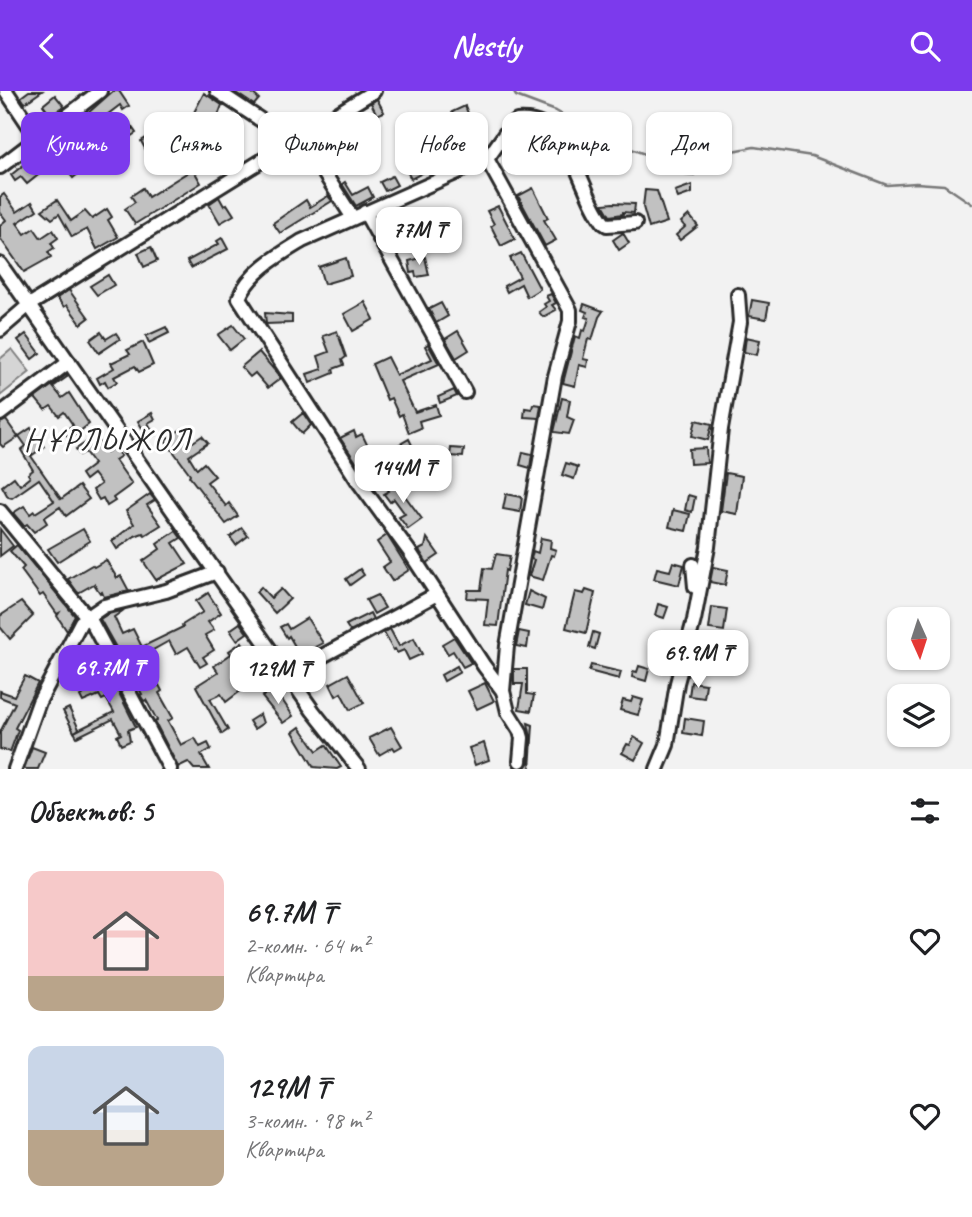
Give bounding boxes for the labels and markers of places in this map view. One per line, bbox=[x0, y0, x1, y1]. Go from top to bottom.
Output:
pin: 77M ₸ bbox=[370, 207, 468, 267]
pin: 144M ₸ bbox=[346, 445, 460, 505]
pin: 69.9M ₸ bbox=[633, 631, 763, 690]
pin: 69.7M ₸ bbox=[44, 645, 174, 705]
pin: 129M ₸ bbox=[221, 647, 335, 706]

